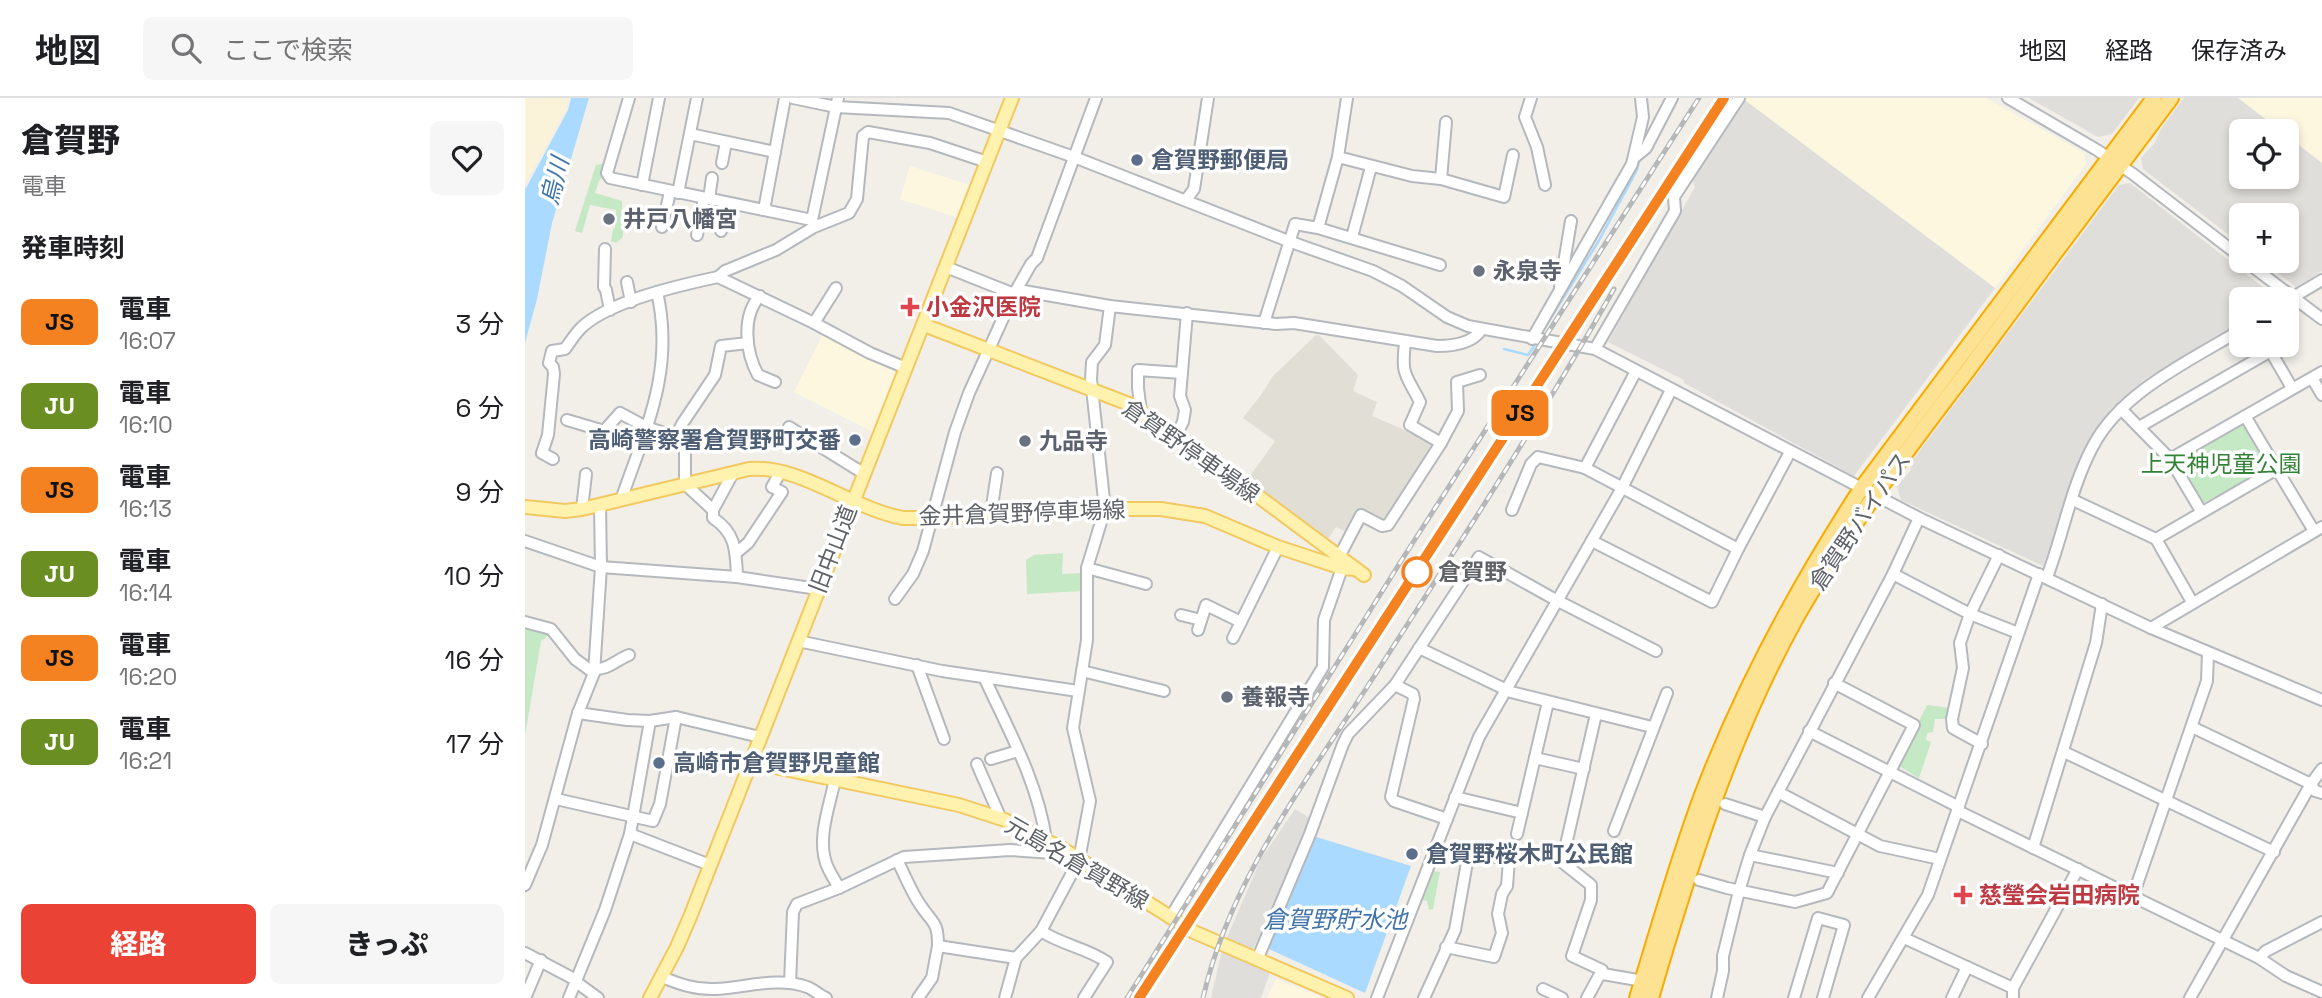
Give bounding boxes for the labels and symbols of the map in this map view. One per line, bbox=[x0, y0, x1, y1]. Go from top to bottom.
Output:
place label: 倉賀野郵便局 bbox=[1151, 145, 1289, 175]
water label: 烏川 bbox=[534, 151, 576, 208]
marker: 倉賀野郵便局 bbox=[1129, 152, 1145, 168]
place label: 井戸八幡宮 bbox=[623, 204, 738, 234]
marker: 井戸八幡宮 bbox=[601, 211, 617, 227]
place label: 永泉寺 bbox=[1493, 256, 1562, 286]
marker: 永泉寺 bbox=[1471, 263, 1487, 279]
place label: 小金沢医院 bbox=[926, 292, 1041, 322]
marker: 小金沢医院 bbox=[900, 297, 920, 317]
line badge: JS bbox=[1489, 390, 1551, 436]
street label: 倉賀野停車場線 bbox=[1116, 393, 1266, 509]
place label: 高崎警察署倉賀野町交番 bbox=[588, 425, 841, 455]
place label: 九品寺 bbox=[1039, 426, 1108, 456]
marker: 高崎警察署倉賀野町交番 bbox=[847, 432, 863, 448]
marker: 九品寺 bbox=[1017, 433, 1033, 449]
street label: 倉賀野バイパス bbox=[1803, 446, 1917, 596]
park label: 上天神児童公園 bbox=[2141, 449, 2302, 479]
street label: 金井倉賀野停車場線 bbox=[918, 494, 1126, 532]
street label: 旧中山道 bbox=[803, 501, 863, 597]
marker: 倉賀野 bbox=[1402, 557, 1432, 587]
place label: 倉賀野 bbox=[1438, 557, 1507, 587]
place label: 養報寺 bbox=[1241, 682, 1310, 712]
marker: 養報寺 bbox=[1219, 689, 1235, 705]
place label: 高崎市倉賀野児童館 bbox=[673, 748, 880, 778]
marker: 高崎市倉賀野児童館 bbox=[651, 755, 667, 771]
street label: 元島名倉賀野線 bbox=[1000, 810, 1154, 916]
place label: 倉賀野桜木町公民館 bbox=[1426, 839, 1633, 869]
marker: 倉賀野桜木町公民館 bbox=[1404, 846, 1420, 862]
place label: 慈瑩会岩田病院 bbox=[1979, 880, 2140, 910]
marker: 慈瑩会岩田病院 bbox=[1953, 885, 1973, 905]
water label: 倉賀野貯水池 bbox=[1263, 904, 1409, 935]

